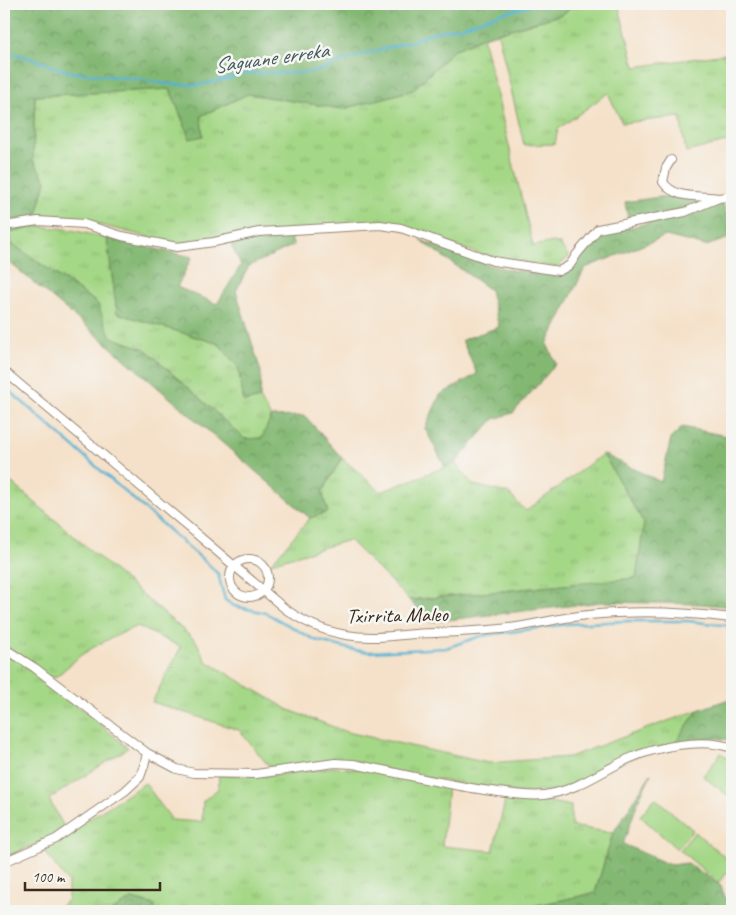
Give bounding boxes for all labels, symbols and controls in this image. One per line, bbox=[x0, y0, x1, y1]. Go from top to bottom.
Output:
water label: Saguane erreka bbox=[212, 36, 332, 80]
street label: Txirrita Maleo bbox=[346, 601, 450, 629]
scale bar bbox=[25, 860, 160, 892]
text: 100 m bbox=[32, 868, 66, 887]

